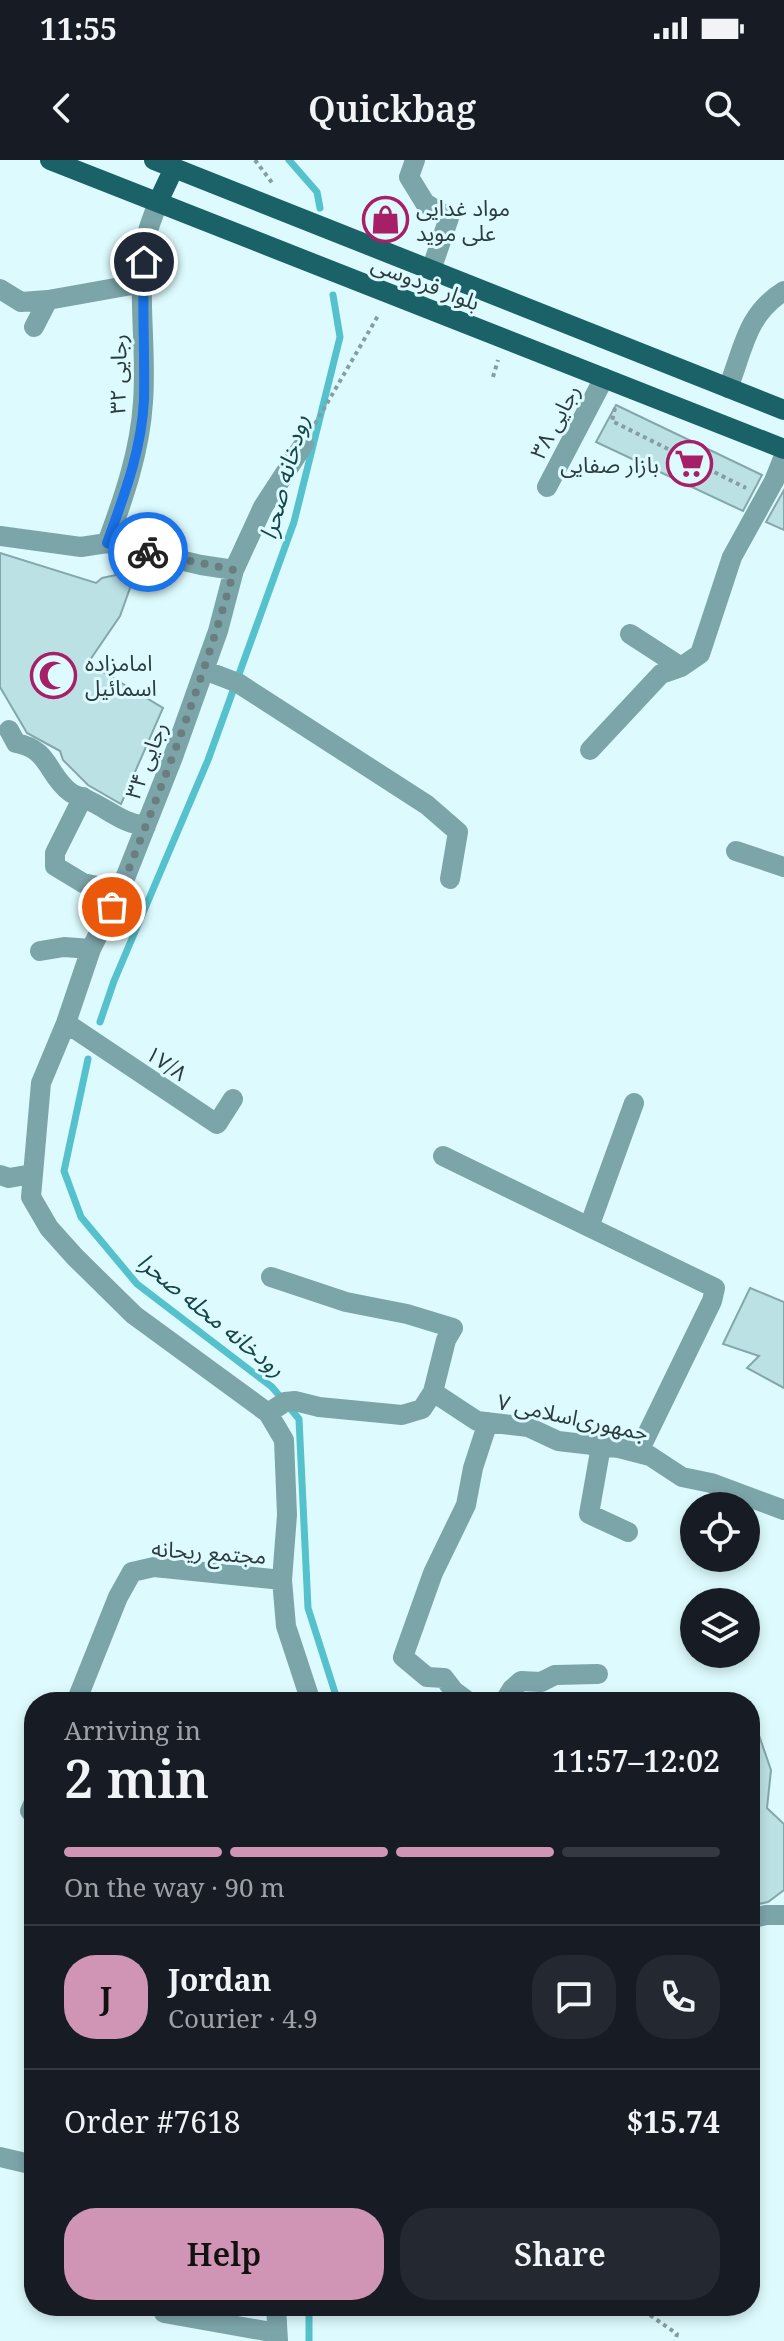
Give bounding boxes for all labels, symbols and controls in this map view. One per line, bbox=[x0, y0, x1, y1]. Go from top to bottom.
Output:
text: 11:55 bbox=[40, 8, 117, 49]
text: Quickbag bbox=[308, 84, 476, 133]
icon: back bbox=[40, 86, 84, 130]
icon: search bbox=[700, 86, 744, 130]
place label: مواد غدایی علی موید bbox=[416, 192, 510, 247]
shop icon: مواد غدایی علی موید bbox=[361, 196, 409, 244]
pin bbox=[110, 228, 178, 296]
icon: home bbox=[122, 240, 166, 284]
street label: بلوار فردوسی bbox=[368, 248, 484, 316]
street label: رجایی ۳۲ bbox=[101, 334, 133, 414]
street label: رجایی ۳۸ bbox=[522, 379, 586, 463]
water label: رودخانه صحرا bbox=[250, 411, 316, 543]
supermarket icon: بازار صفایی bbox=[666, 440, 714, 488]
place label: بازار صفایی bbox=[560, 449, 659, 479]
courier bbox=[108, 512, 188, 592]
icon: bike bbox=[126, 530, 170, 574]
place label: امامزاده اسمائیل bbox=[85, 647, 157, 702]
mosque icon: امامزاده اسمائیل bbox=[30, 651, 78, 699]
street label: رجایی ۳۴ bbox=[117, 717, 173, 803]
pin bbox=[78, 873, 146, 941]
icon: bag bbox=[90, 885, 134, 929]
street label: ۱۷/۸ bbox=[140, 1037, 194, 1087]
water label: رودخانه محله صحرا bbox=[131, 1244, 293, 1384]
street label: جمهوری‌اسلامی ۷ bbox=[495, 1385, 651, 1447]
map controls bbox=[680, 1492, 760, 1668]
button: locate bbox=[680, 1492, 760, 1572]
street label: مجتمع ریحانه bbox=[150, 1532, 267, 1573]
button: layers bbox=[680, 1588, 760, 1668]
text: Arriving in bbox=[64, 1712, 201, 1748]
text: 11:57–12:02 bbox=[552, 1740, 720, 1781]
text: 2 min bbox=[64, 1742, 209, 1813]
text: On the way · 90 m bbox=[64, 1869, 285, 1905]
button: chat bbox=[532, 1955, 616, 2039]
button: phone bbox=[636, 1955, 720, 2039]
text: Jordan bbox=[168, 1959, 271, 2000]
text: J bbox=[100, 1977, 112, 2018]
text: Courier · 4.9 bbox=[168, 2000, 318, 2036]
text: Order #7618 bbox=[64, 2101, 241, 2142]
text: $15.74 bbox=[626, 2101, 720, 2142]
button: Help bbox=[64, 2208, 384, 2300]
button: Share bbox=[400, 2208, 720, 2300]

